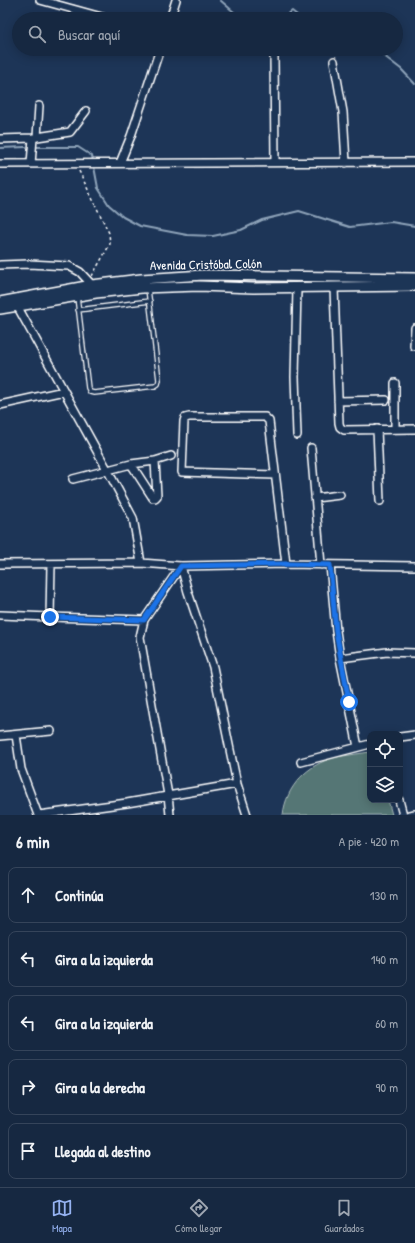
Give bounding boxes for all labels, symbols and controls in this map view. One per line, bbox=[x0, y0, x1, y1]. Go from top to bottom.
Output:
search box bbox=[12, 12, 403, 56]
icon: search bbox=[26, 23, 48, 45]
text: Buscar aquí bbox=[58, 24, 121, 45]
street label: Avenida Cristóbal Colón bbox=[150, 254, 262, 274]
route end bbox=[41, 608, 59, 626]
route start bbox=[340, 693, 358, 711]
map controls bbox=[367, 731, 403, 803]
button: locate bbox=[367, 731, 403, 767]
button: layers bbox=[367, 767, 403, 803]
text: 6 min bbox=[16, 830, 50, 853]
text: A pie · 420 m bbox=[339, 832, 399, 850]
icon: ahead bbox=[17, 884, 39, 906]
text: Continúa bbox=[55, 885, 103, 906]
text: 130 m bbox=[370, 886, 398, 904]
icon: left bbox=[17, 948, 39, 970]
text: Gira a la izquierda bbox=[55, 949, 153, 970]
text: 140 m bbox=[371, 950, 398, 968]
icon: left bbox=[17, 1012, 39, 1034]
text: Gira a la izquierda bbox=[55, 1013, 153, 1034]
text: 60 m bbox=[375, 1014, 398, 1032]
icon: right bbox=[17, 1076, 39, 1098]
text: Gira a la derecha bbox=[55, 1077, 145, 1098]
text: 90 m bbox=[376, 1078, 398, 1096]
icon: arrive bbox=[17, 1140, 39, 1162]
text: Llegada al destino bbox=[55, 1141, 151, 1162]
tab: Mapa bbox=[51, 1197, 73, 1235]
tab: Cómo llegar bbox=[175, 1197, 222, 1235]
tab: Guardados bbox=[324, 1197, 364, 1235]

